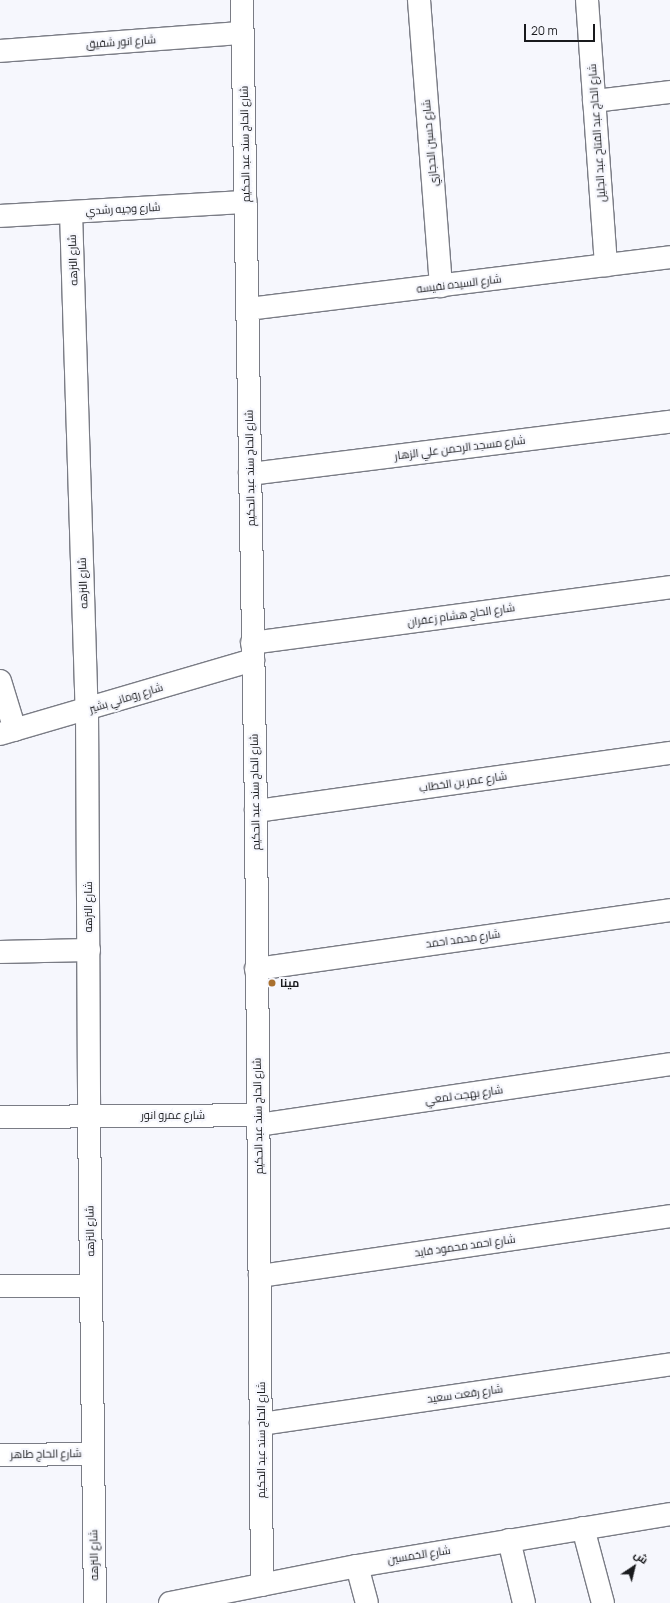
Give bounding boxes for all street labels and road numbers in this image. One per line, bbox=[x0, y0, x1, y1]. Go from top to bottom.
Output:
street label: شارع انور شفيق bbox=[86, 33, 156, 51]
street label: شارع الحاج عبد الفتاح عبد الجليل bbox=[586, 63, 608, 203]
street label: شارع الحاج سند عبد الحكيم bbox=[237, 86, 253, 202]
street label: شارع حسين الحجازي bbox=[420, 99, 440, 187]
street label: شارع وجيه رشدي bbox=[85, 200, 161, 218]
street label: شارع النزهه bbox=[66, 234, 80, 286]
street label: شارع السيده نفيسه bbox=[416, 272, 502, 296]
street label: شارع الحاج سند عبد الحكيم bbox=[242, 410, 258, 526]
street label: شارع مسجد الرحمن علي الزهار bbox=[394, 433, 526, 463]
street label: شارع النزهه bbox=[76, 557, 90, 609]
street label: شارع الحاج هشام زعفران bbox=[406, 601, 516, 629]
street label: شارع روماني بشير bbox=[87, 681, 165, 715]
street label: شارع الحاج سند عبد الحكيم bbox=[247, 734, 263, 850]
street label: شارع عمر بن الخطاب bbox=[418, 769, 508, 795]
street label: شارع النزهه bbox=[81, 881, 95, 933]
street label: شارع محمد احمد bbox=[425, 927, 501, 951]
street label: شارع الحاج سند عبد الحكيم bbox=[250, 1058, 266, 1174]
street label: شارع بهجت لمعي bbox=[424, 1083, 504, 1107]
street label: شارع عمرو انور bbox=[141, 1108, 205, 1122]
street label: شارع النزهه bbox=[83, 1205, 97, 1257]
street label: شارع احمد محمود فايد bbox=[414, 1232, 516, 1260]
street label: شارع الحاج سند عبد الحكيم bbox=[254, 1382, 268, 1498]
street label: شارع رفعت سعيد bbox=[426, 1382, 504, 1406]
street label: شارع الحاج طاهر bbox=[10, 1447, 82, 1461]
street label: شارع النزهه bbox=[87, 1529, 101, 1581]
street label: شارع الخمسين bbox=[386, 1543, 452, 1567]

